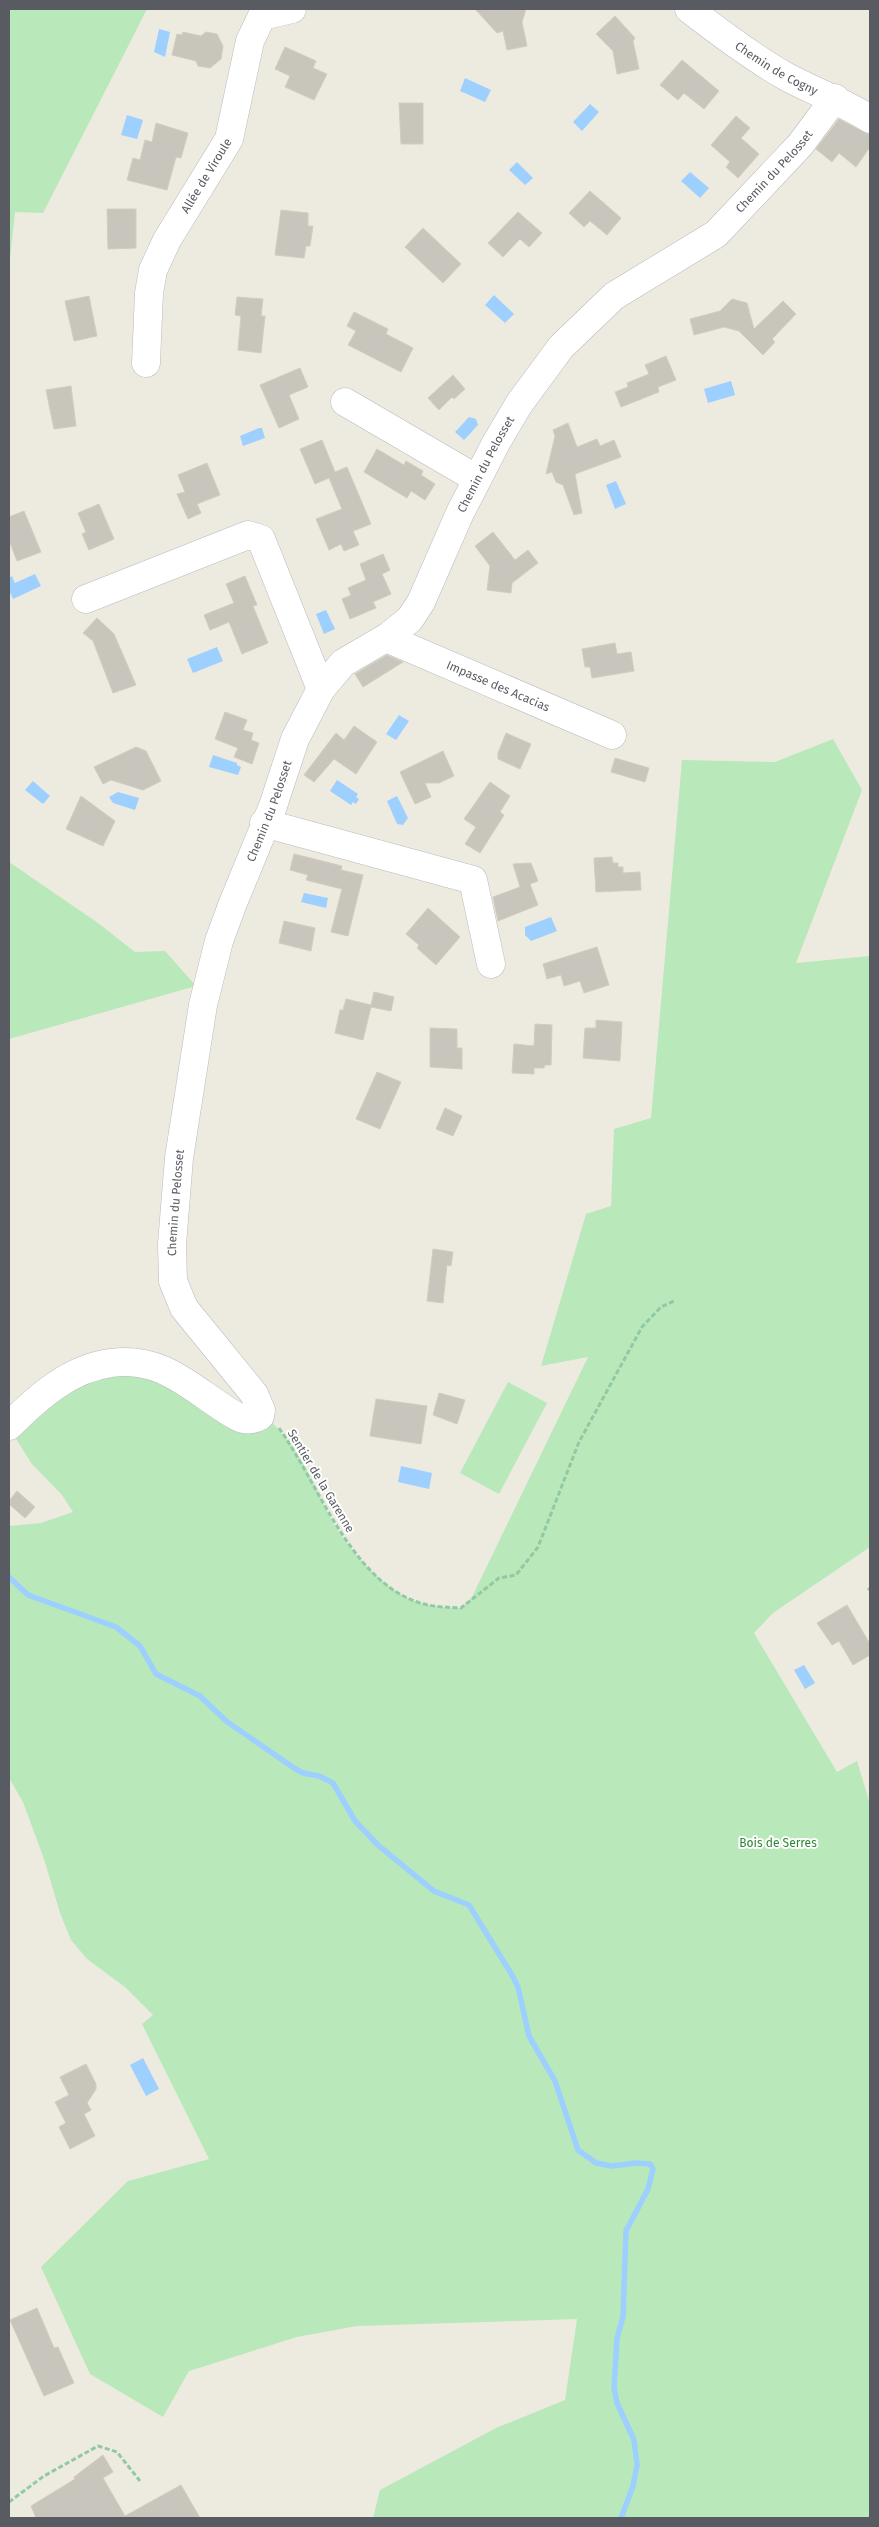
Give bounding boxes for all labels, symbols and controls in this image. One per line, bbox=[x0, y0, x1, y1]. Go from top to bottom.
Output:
street label: Chemin de Cogny bbox=[732, 39, 820, 98]
street label: Chemin du Pelosset bbox=[733, 127, 816, 216]
street label: Allée de Viroule bbox=[178, 136, 235, 216]
street label: Chemin du Pelosset bbox=[455, 413, 518, 515]
street label: Impasse des Acacias bbox=[444, 658, 552, 715]
street label: Chemin du Pelosset bbox=[244, 758, 295, 864]
street label: Chemin du Pelosset bbox=[165, 1148, 187, 1256]
street label: Sentier de la Garenne bbox=[285, 1427, 357, 1535]
park label: Bois de Serres bbox=[739, 1836, 817, 1850]

